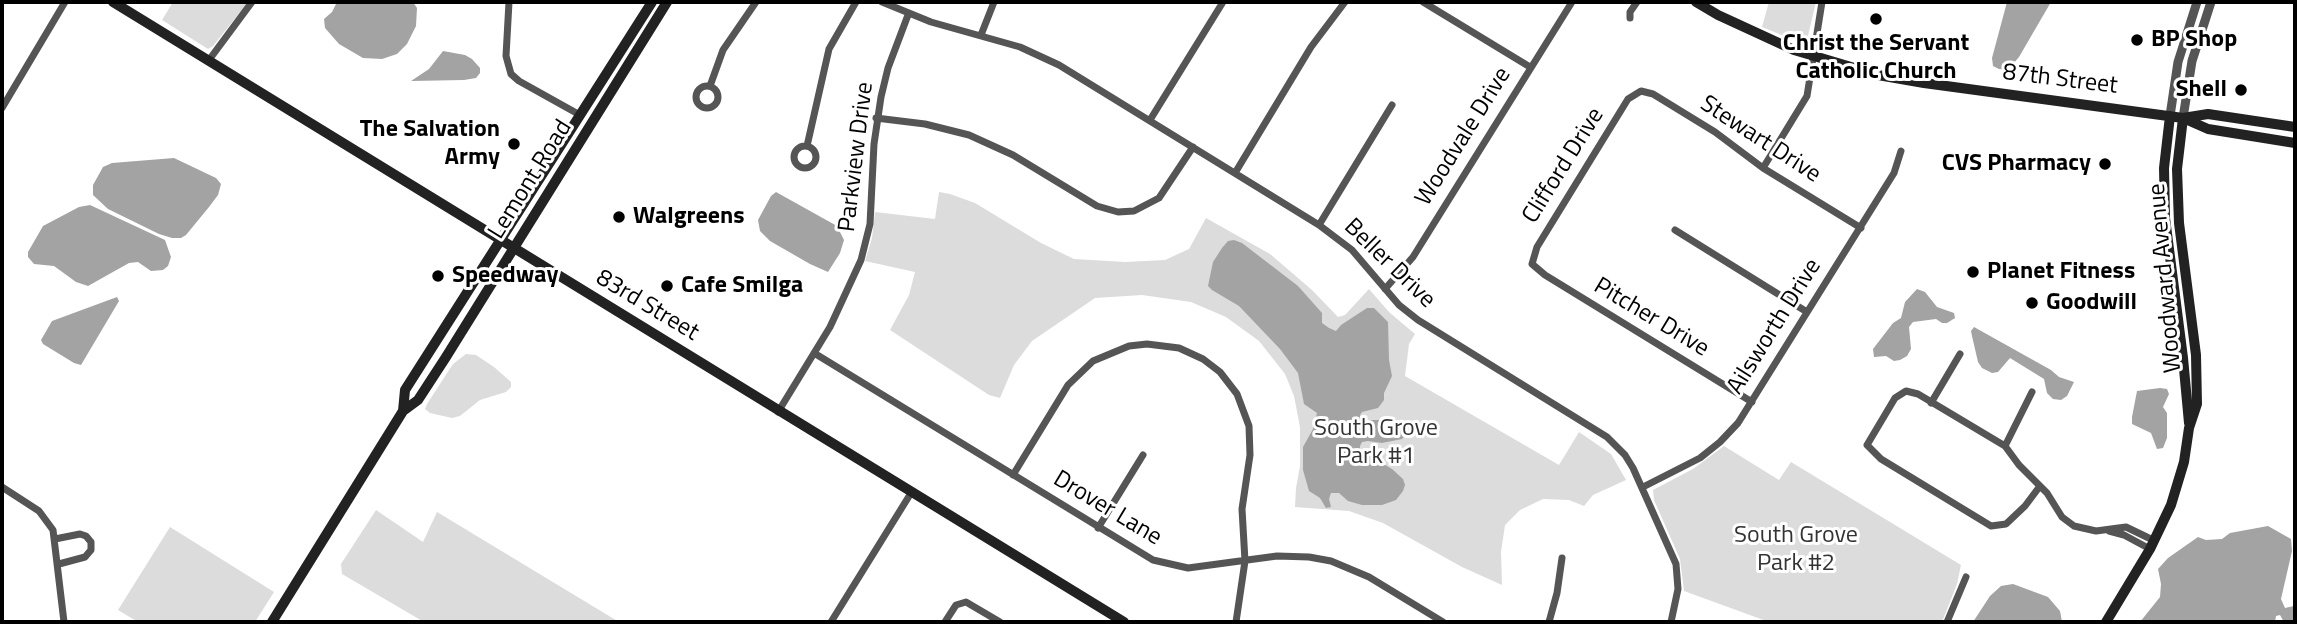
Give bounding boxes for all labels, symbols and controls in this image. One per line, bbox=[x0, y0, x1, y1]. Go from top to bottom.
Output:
marker: Christ the Servant Catholic Church bbox=[1868, 11, 1884, 27]
place label: BP Shop bbox=[2151, 26, 2237, 54]
place label: Christ the Servant Catholic Church bbox=[1783, 30, 1969, 86]
marker: BP Shop bbox=[2129, 32, 2145, 48]
street label: 87th Street bbox=[2001, 59, 2119, 101]
street label: Woodvale Drive bbox=[1410, 63, 1518, 211]
place label: Shell bbox=[2175, 76, 2227, 104]
street label: Parkview Drive bbox=[834, 80, 880, 234]
marker: Shell bbox=[2233, 82, 2249, 98]
street label: Stewart Drive bbox=[1694, 90, 1826, 190]
street label: Clifford Drive bbox=[1517, 103, 1611, 229]
street label: Lemont Road bbox=[483, 115, 579, 245]
place label: The Salvation Army bbox=[360, 116, 500, 172]
marker: The Salvation Army bbox=[506, 136, 522, 152]
place label: CVS Pharmacy bbox=[1942, 150, 2091, 178]
marker: CVS Pharmacy bbox=[2097, 156, 2113, 172]
street label: Woodward Avenue bbox=[2143, 182, 2189, 374]
place label: Walgreens bbox=[633, 203, 745, 231]
marker: Walgreens bbox=[611, 209, 627, 225]
street label: Beller Drive bbox=[1337, 213, 1441, 315]
street label: Ailsworth Drive bbox=[1722, 254, 1828, 400]
place label: Planet Fitness bbox=[1987, 258, 2135, 286]
place label: Speedway bbox=[452, 262, 558, 290]
street label: 83rd Street bbox=[590, 264, 704, 348]
marker: Planet Fitness bbox=[1965, 264, 1981, 280]
marker: Speedway bbox=[430, 268, 446, 284]
place label: Cafe Smilga bbox=[681, 272, 803, 300]
street label: Pitcher Drive bbox=[1588, 272, 1714, 364]
marker: Cafe Smilga bbox=[659, 278, 675, 294]
place label: Goodwill bbox=[2046, 289, 2137, 317]
marker: Goodwill bbox=[2024, 295, 2040, 311]
park label: South Grove Park #1 bbox=[1314, 415, 1438, 471]
street label: Drover Lane bbox=[1047, 465, 1167, 553]
park label: South Grove Park #2 bbox=[1734, 522, 1858, 578]

